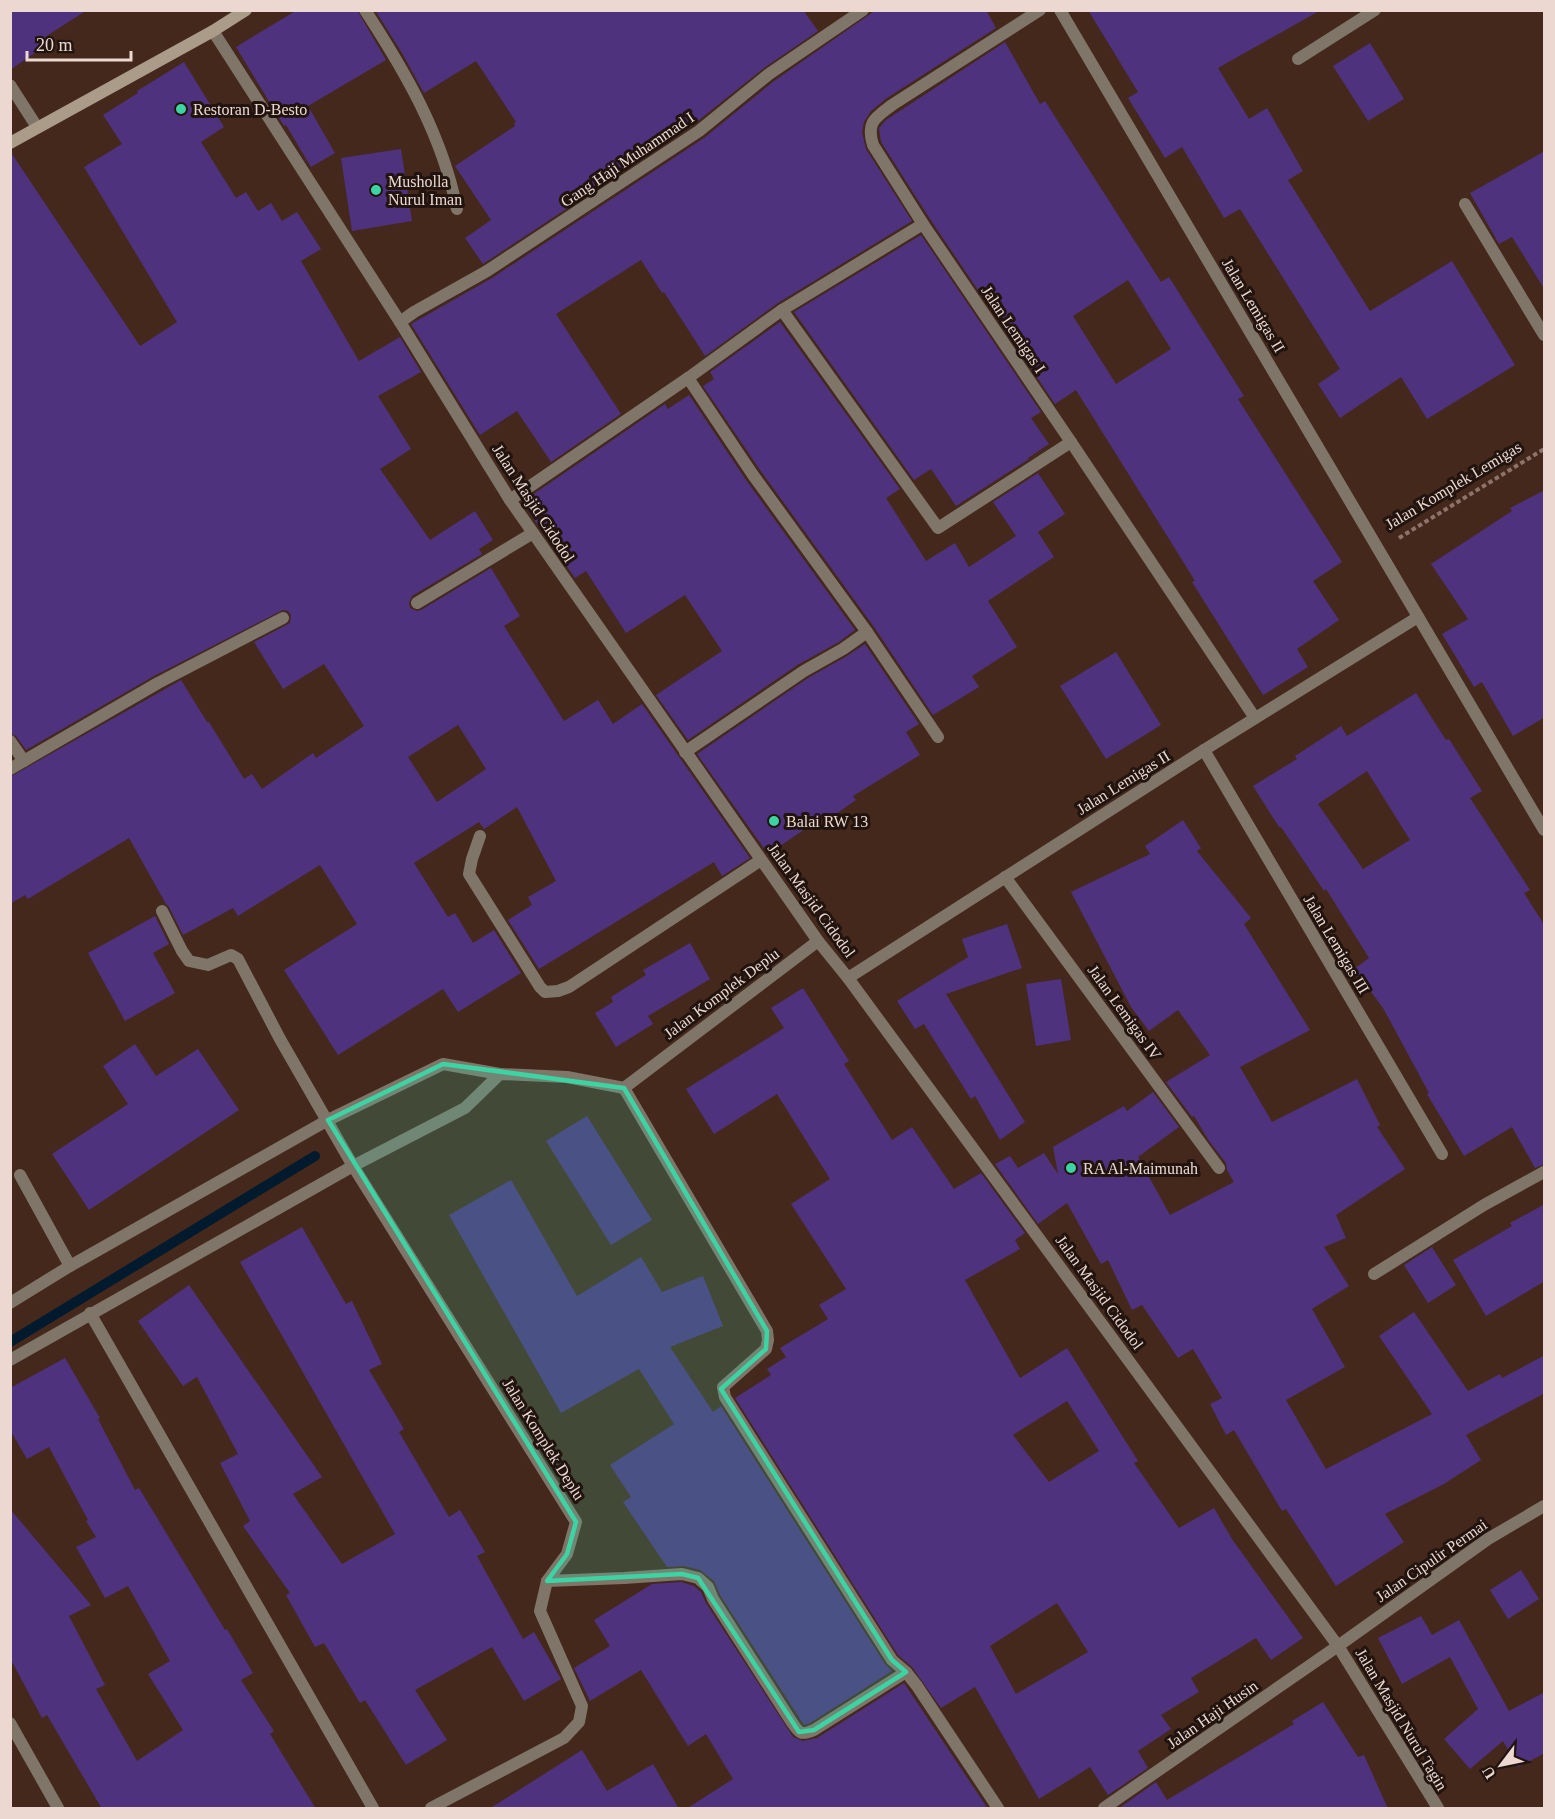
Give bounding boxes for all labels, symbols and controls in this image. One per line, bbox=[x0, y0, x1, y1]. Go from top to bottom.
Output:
scale bar bbox=[27, 24, 130, 62]
text: 20 m bbox=[36, 35, 73, 55]
place label: Restoran D-Besto bbox=[193, 101, 307, 118]
marker: Restoran D-Besto bbox=[174, 102, 188, 116]
street label: Gang Haji Muhammad I bbox=[558, 109, 698, 211]
place label: Musholla Nurul Iman bbox=[388, 173, 462, 208]
marker: Musholla Nurul Iman bbox=[369, 183, 383, 197]
street label: Jalan Lemigas II bbox=[1218, 255, 1288, 356]
street label: Jalan Lemigas I bbox=[977, 283, 1049, 377]
street label: Jalan Komplek Lemigas bbox=[1382, 438, 1525, 534]
street label: Jalan Masjid Cidodol bbox=[488, 441, 578, 566]
street label: Jalan Lemigas II bbox=[1074, 747, 1174, 819]
place label: Balai RW 13 bbox=[786, 813, 868, 830]
marker: Balai RW 13 bbox=[767, 814, 781, 828]
street label: Jalan Masjid Cidodol bbox=[764, 840, 859, 962]
street label: Jalan Lemigas III bbox=[1300, 892, 1373, 997]
street label: Jalan Komplek Deplu bbox=[660, 945, 783, 1043]
street label: Jalan Lemigas IV bbox=[1084, 962, 1165, 1064]
place label: RA Al-Maimunah bbox=[1083, 1160, 1198, 1177]
marker: RA Al-Maimunah bbox=[1064, 1161, 1078, 1175]
street label: Jalan Masjid Cidodol bbox=[1052, 1232, 1147, 1354]
street label: Jalan Komplek Deplu bbox=[499, 1376, 588, 1503]
street label: Jalan Cipulir Permai bbox=[1373, 1515, 1491, 1606]
street label: Jalan Masjid Nurul Tagin bbox=[1352, 1645, 1451, 1794]
street label: Jalan Haji Husin bbox=[1164, 1677, 1261, 1753]
north arrow bbox=[1471, 1735, 1531, 1795]
text: U bbox=[1478, 1763, 1499, 1782]

